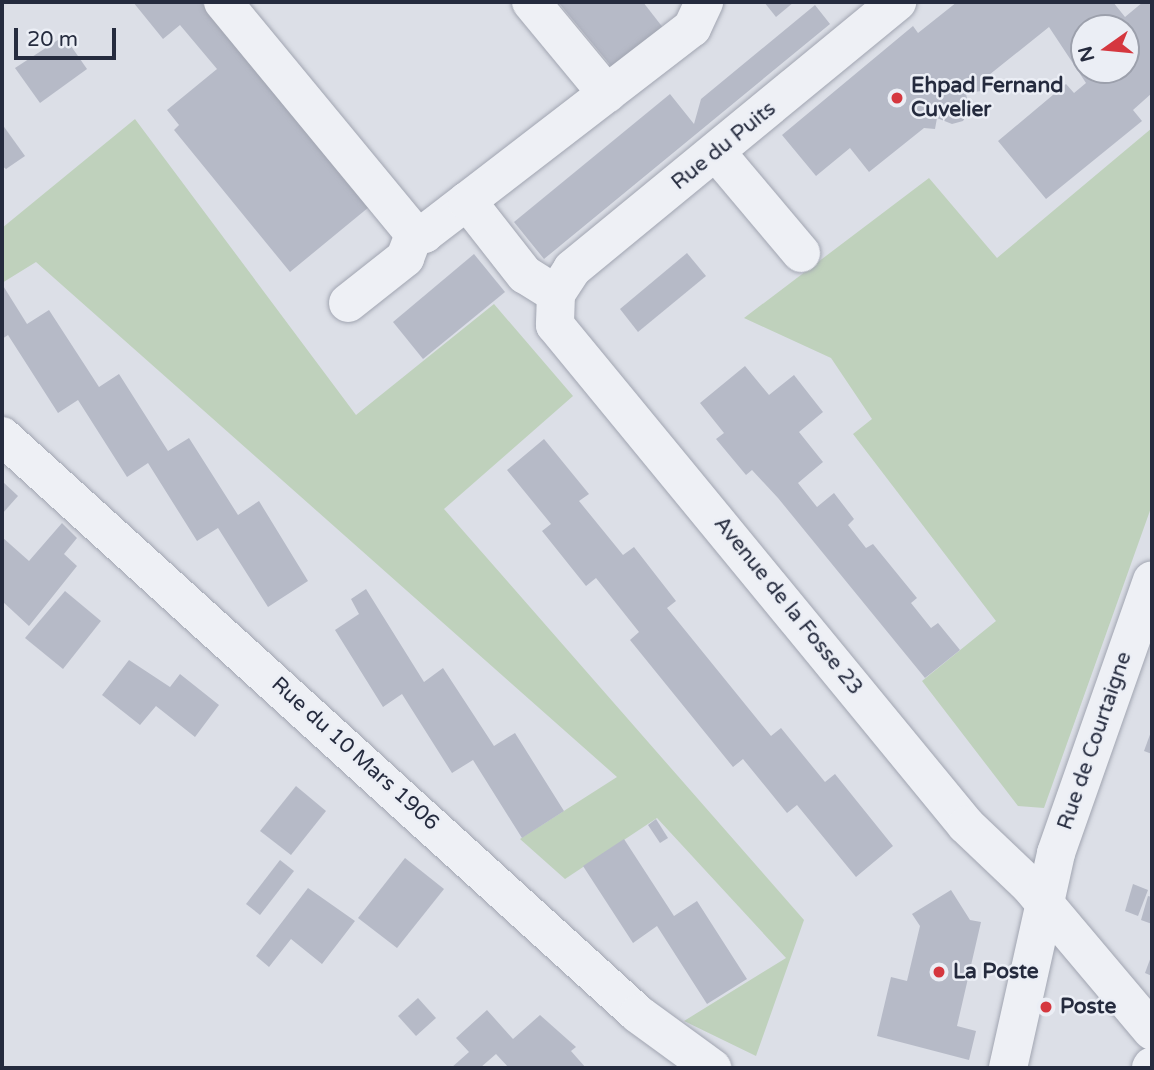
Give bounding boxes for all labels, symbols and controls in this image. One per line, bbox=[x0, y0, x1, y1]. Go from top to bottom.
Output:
scale bar bbox=[18, 14, 119, 58]
north arrow bbox=[1070, 14, 1140, 84]
text: 20 m bbox=[27, 27, 78, 52]
text: N bbox=[1074, 44, 1099, 64]
place label: Ehpad Fernand Cuvelier bbox=[911, 73, 1063, 123]
marker: Ehpad Fernand Cuvelier bbox=[889, 90, 905, 106]
street label: Rue du Puits bbox=[667, 96, 781, 196]
street label: Avenue de la Fosse 23 bbox=[708, 512, 868, 700]
street label: Rue de Courtaigne bbox=[1053, 649, 1137, 833]
street label: Rue du 10 Mars 1906 bbox=[266, 672, 444, 836]
place label: La Poste bbox=[953, 959, 1039, 985]
marker: La Poste bbox=[931, 964, 947, 980]
place label: Poste bbox=[1060, 994, 1116, 1020]
marker: Poste bbox=[1038, 999, 1054, 1015]

